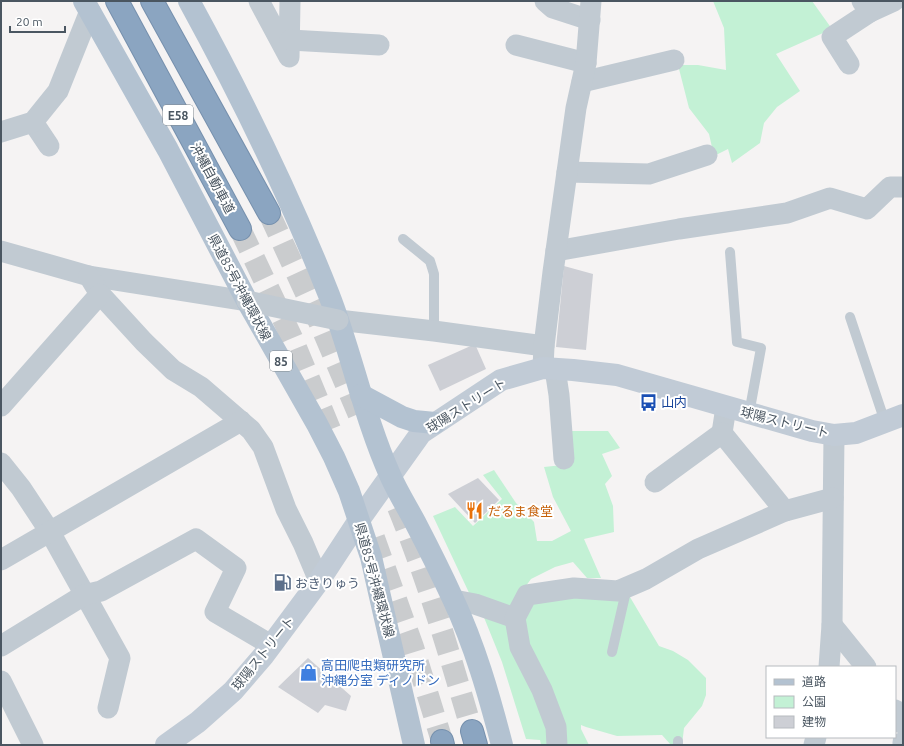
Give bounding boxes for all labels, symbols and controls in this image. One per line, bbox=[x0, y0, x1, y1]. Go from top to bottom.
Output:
scale bar bbox=[10, 8, 65, 34]
text: 20 m bbox=[16, 15, 43, 28]
road number: E58 bbox=[163, 105, 193, 125]
street label: 沖縄自動車道 bbox=[189, 140, 237, 216]
street label: 県道85号沖縄環状線 bbox=[206, 231, 274, 343]
road number: 85 bbox=[270, 351, 292, 371]
street label: 球陽ストリート bbox=[424, 375, 508, 435]
bus stop icon: 山内 bbox=[638, 392, 658, 412]
place label: 山内 bbox=[661, 395, 687, 409]
street label: 球陽ストリート bbox=[739, 404, 831, 440]
restaurant icon: だるま食堂 bbox=[465, 501, 485, 521]
place label: だるま食堂 bbox=[488, 504, 553, 518]
street label: 県道85号沖縄環状線 bbox=[353, 521, 397, 639]
fuel station icon: おきりゅう bbox=[272, 573, 292, 593]
place label: おきりゅう bbox=[295, 576, 360, 590]
street label: 球陽ストリート bbox=[229, 613, 297, 693]
place label: 高田爬虫類研究所 沖縄分室 ディノドン bbox=[321, 658, 440, 687]
shop icon: 高田爬虫類研究所 沖縄分室 ディノドン bbox=[298, 662, 318, 682]
legend bbox=[766, 666, 896, 738]
text: 道路 bbox=[802, 675, 826, 688]
text: 公園 bbox=[802, 695, 826, 708]
text: 建物 bbox=[802, 715, 826, 728]

